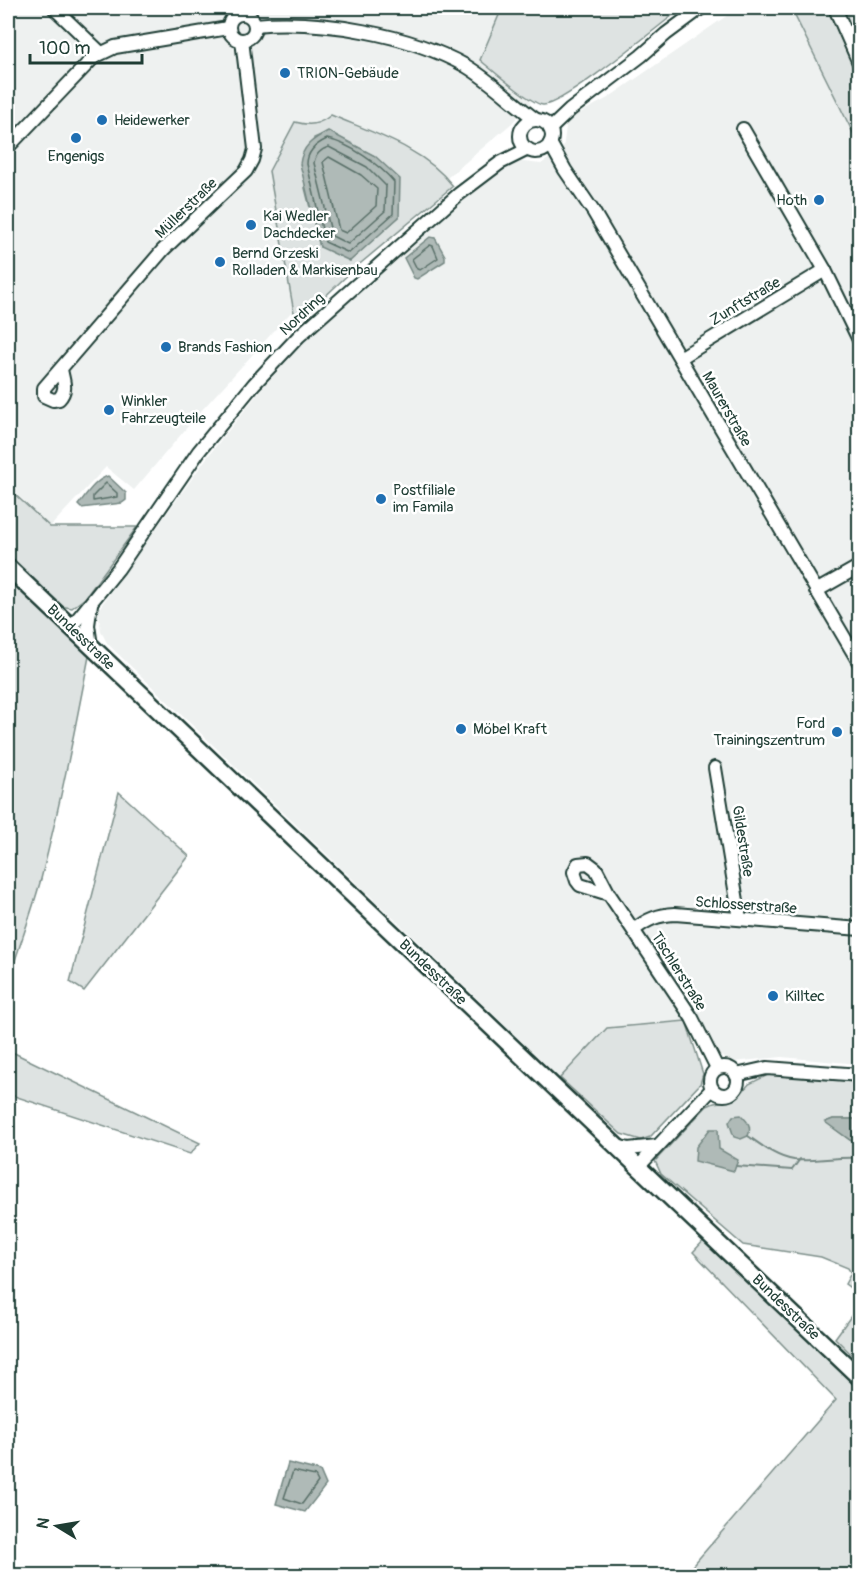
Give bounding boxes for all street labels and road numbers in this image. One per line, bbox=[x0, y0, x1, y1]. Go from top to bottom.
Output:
street label: Müllerstraße bbox=[151, 174, 222, 243]
street label: Zunftstraße bbox=[706, 273, 785, 330]
street label: Nordring bbox=[276, 289, 329, 340]
street label: Maurerstraße bbox=[697, 368, 756, 451]
street label: Bundesstraße bbox=[43, 600, 119, 675]
street label: Gildestraße bbox=[728, 804, 758, 879]
street label: Schlosserstraße bbox=[695, 892, 798, 919]
street label: Tischlerstraße bbox=[647, 928, 711, 1015]
street label: Bundesstraße bbox=[395, 935, 471, 1010]
street label: Bundesstraße bbox=[748, 1270, 824, 1345]

